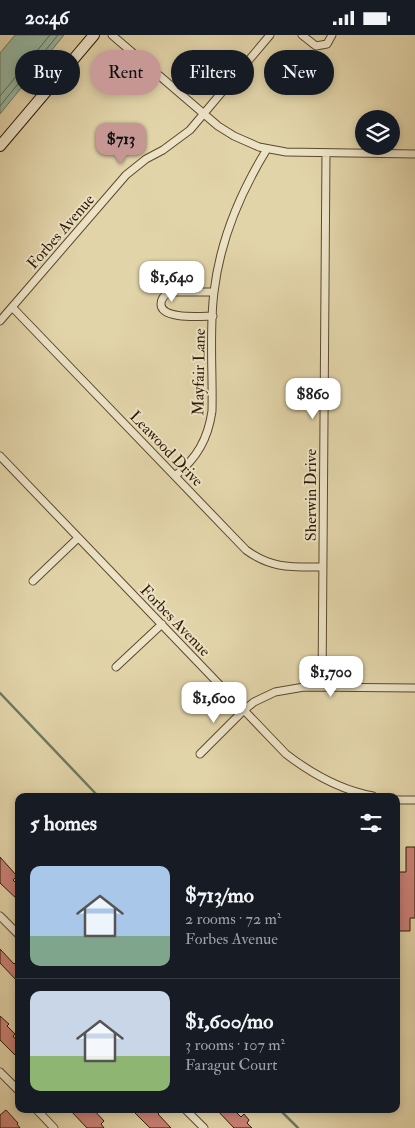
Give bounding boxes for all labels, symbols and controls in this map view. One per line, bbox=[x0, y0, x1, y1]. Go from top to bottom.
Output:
text: 20:46 bbox=[25, 6, 69, 30]
chip: Buy bbox=[15, 50, 80, 95]
chip: Rent bbox=[90, 50, 161, 95]
chip: Filters bbox=[171, 50, 254, 95]
chip: New bbox=[264, 50, 334, 95]
map controls bbox=[355, 110, 400, 155]
button: layers bbox=[355, 110, 400, 155]
pin: $713 bbox=[91, 123, 151, 165]
text: $713 bbox=[107, 129, 135, 149]
street label: Forbes Avenue bbox=[23, 190, 99, 273]
pin: $1,640 bbox=[131, 261, 213, 303]
text: $1,640 bbox=[150, 267, 194, 287]
street label: Mayfair Lane bbox=[188, 328, 210, 416]
pin: $860 bbox=[283, 377, 343, 420]
text: $860 bbox=[297, 384, 329, 404]
street label: Leawood Drive bbox=[125, 407, 208, 491]
street label: Sherwin Drive bbox=[301, 449, 321, 541]
street label: Forbes Avenue bbox=[136, 580, 215, 661]
pin: $1,700 bbox=[290, 655, 372, 698]
text: $1,700 bbox=[310, 662, 352, 682]
pin: $1,600 bbox=[173, 681, 255, 724]
text: $1,600 bbox=[192, 688, 236, 708]
icon: filters bbox=[357, 809, 385, 837]
text: 5 homes bbox=[30, 810, 97, 837]
text: $713/mo bbox=[185, 882, 254, 909]
icon: home bbox=[70, 886, 130, 946]
text: 2 rooms · 72 m² bbox=[185, 909, 281, 929]
text: Forbes Avenue bbox=[185, 929, 278, 949]
text: $1,600/mo bbox=[185, 1008, 273, 1035]
icon: home bbox=[70, 1011, 130, 1071]
text: 3 rooms · 107 m² bbox=[185, 1035, 285, 1055]
text: Faragut Court bbox=[185, 1055, 277, 1075]

